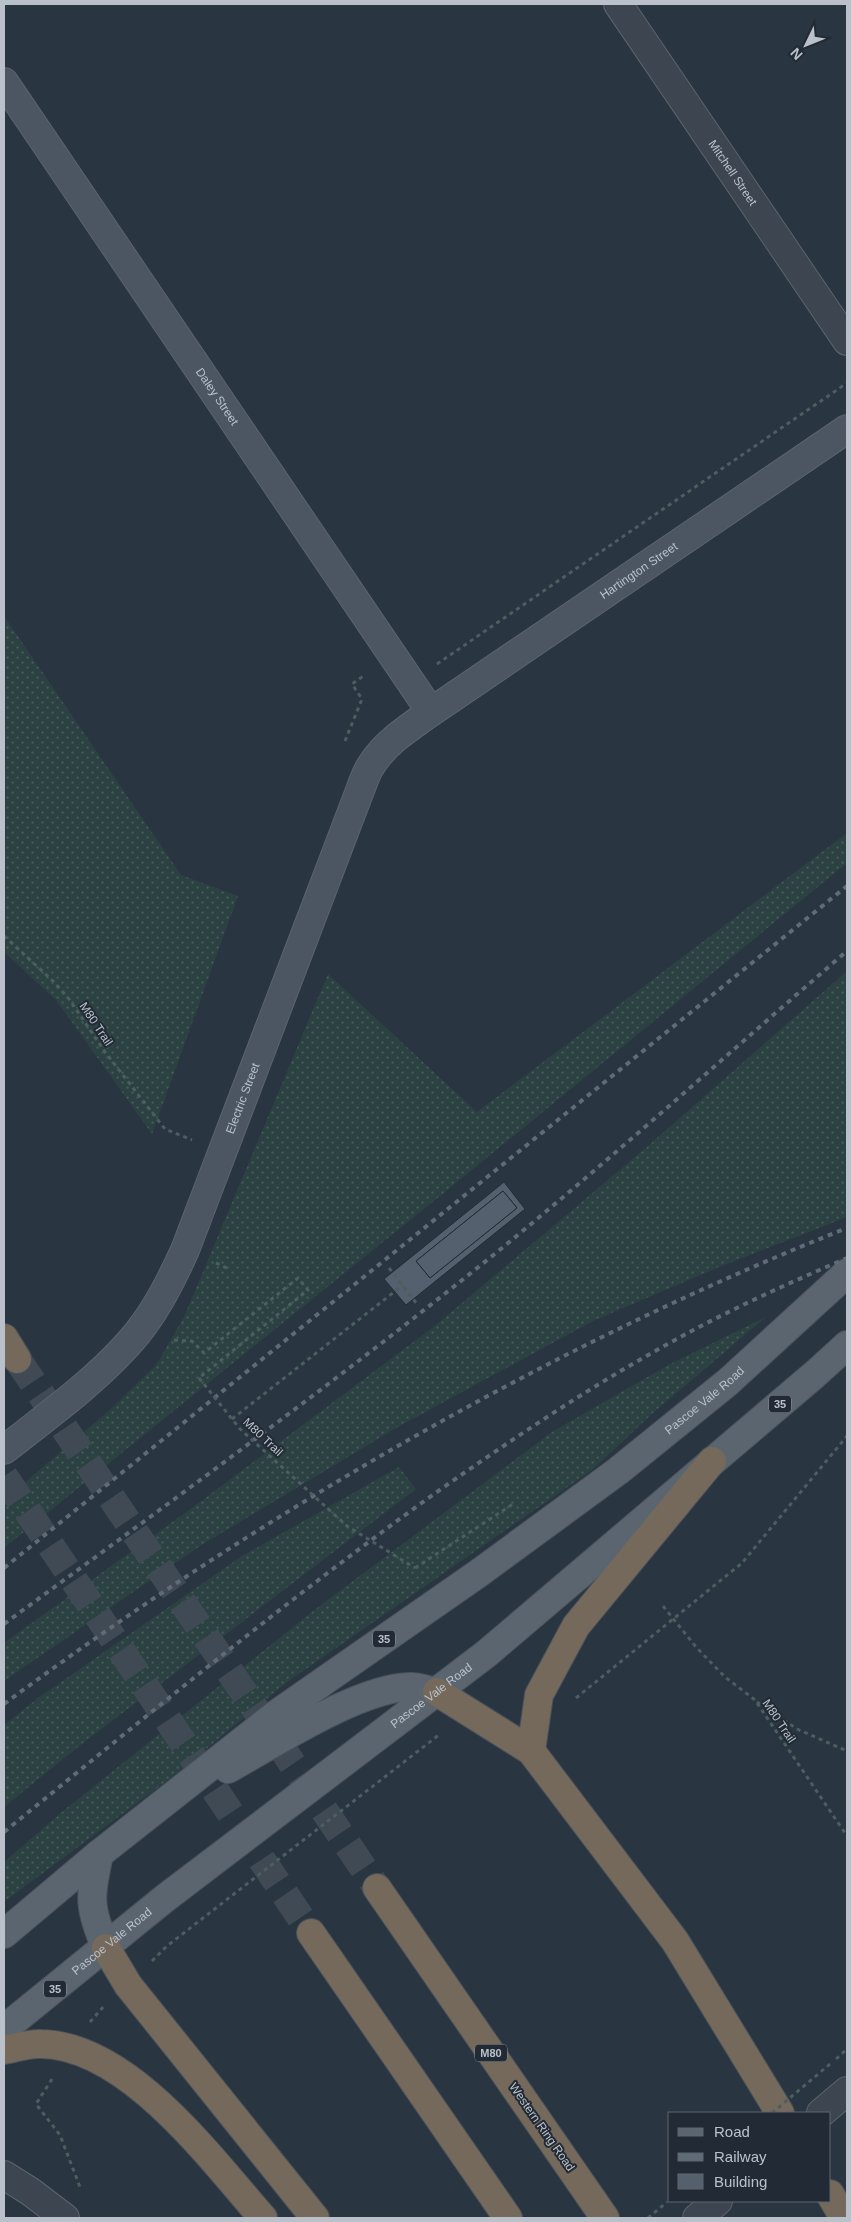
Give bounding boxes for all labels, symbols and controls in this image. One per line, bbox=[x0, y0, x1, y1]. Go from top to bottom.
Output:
north arrow bbox=[781, 20, 831, 70]
text: N bbox=[787, 45, 806, 63]
street label: Mitchell Street bbox=[705, 137, 760, 209]
street label: Daley Street bbox=[193, 365, 242, 428]
street label: Hartington Street bbox=[597, 539, 681, 602]
street label: M80 Trail bbox=[76, 1000, 116, 1048]
street label: Electric Street bbox=[223, 1060, 263, 1136]
street label: Pascoe Vale Road bbox=[662, 1364, 747, 1437]
road number: 35 bbox=[769, 1396, 791, 1412]
street label: M80 Trail bbox=[240, 1415, 286, 1459]
road number: 35 bbox=[373, 1630, 395, 1648]
street label: Pascoe Vale Road bbox=[388, 1660, 475, 1731]
street label: M80 Trail bbox=[759, 1697, 799, 1745]
street label: Pascoe Vale Road bbox=[69, 1905, 155, 1978]
road number: 35 bbox=[44, 1980, 66, 1998]
road number: M80 bbox=[475, 2045, 507, 2062]
street label: Western Ring Road bbox=[506, 2080, 578, 2174]
legend bbox=[668, 2112, 831, 2202]
text: Road bbox=[714, 2123, 750, 2140]
text: Railway bbox=[714, 2148, 767, 2165]
text: Building bbox=[714, 2173, 767, 2190]

